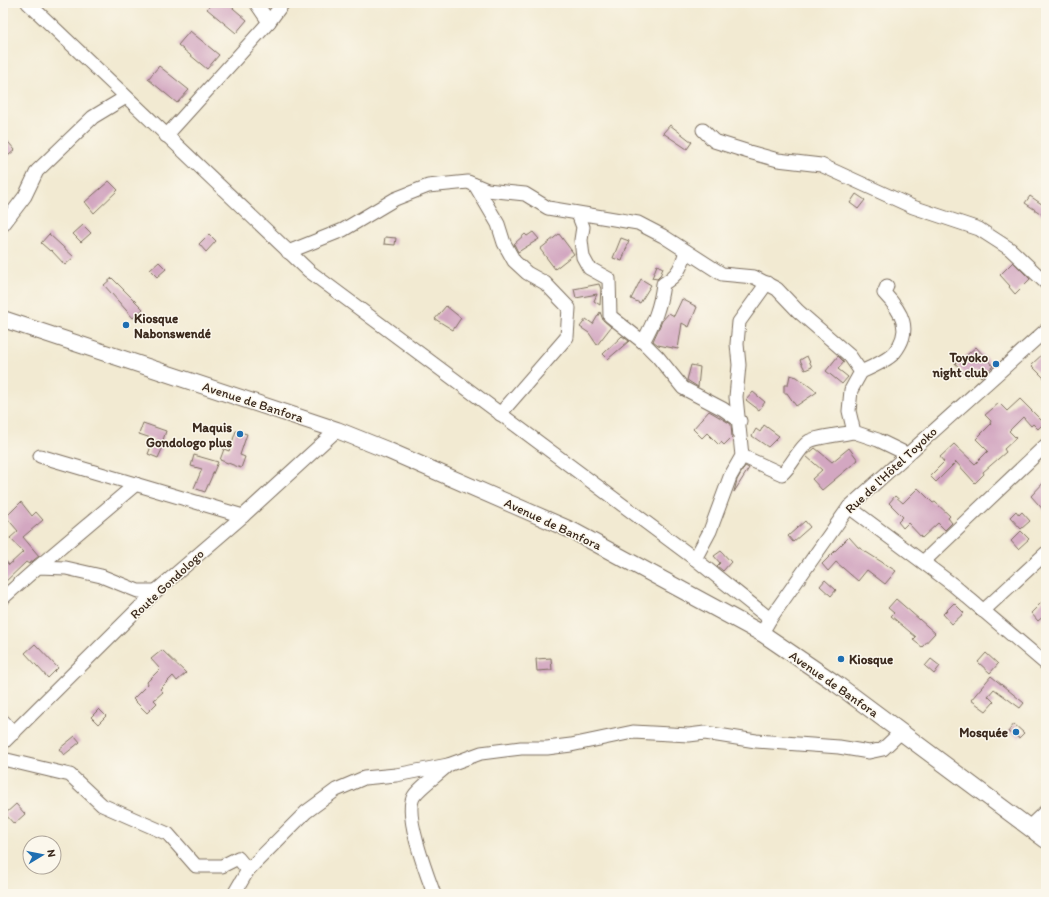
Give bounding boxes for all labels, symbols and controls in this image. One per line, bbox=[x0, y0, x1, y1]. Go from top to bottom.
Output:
place label: Kiosque Nabonswendé bbox=[134, 311, 211, 341]
marker: Kiosque Nabonswendé bbox=[121, 320, 131, 330]
place label: Toyoko night club bbox=[931, 350, 988, 381]
marker: Toyoko night club bbox=[991, 359, 1001, 369]
street label: Avenue de Banfora bbox=[201, 379, 306, 425]
place label: Maquis Gondologo plus bbox=[146, 420, 232, 451]
street label: Rue de l'Hôtel Toyoko bbox=[842, 423, 940, 516]
marker: Maquis Gondologo plus bbox=[235, 429, 245, 439]
street label: Avenue de Banfora bbox=[502, 495, 604, 553]
street label: Route Gondologo bbox=[127, 546, 207, 622]
street label: Avenue de Banfora bbox=[787, 648, 882, 720]
place label: Kiosque bbox=[849, 652, 893, 668]
marker: Kiosque bbox=[836, 654, 846, 664]
place label: Mosquée bbox=[959, 725, 1008, 741]
marker: Mosquée bbox=[1011, 727, 1021, 737]
north arrow bbox=[22, 835, 62, 875]
text: N bbox=[44, 849, 58, 858]

